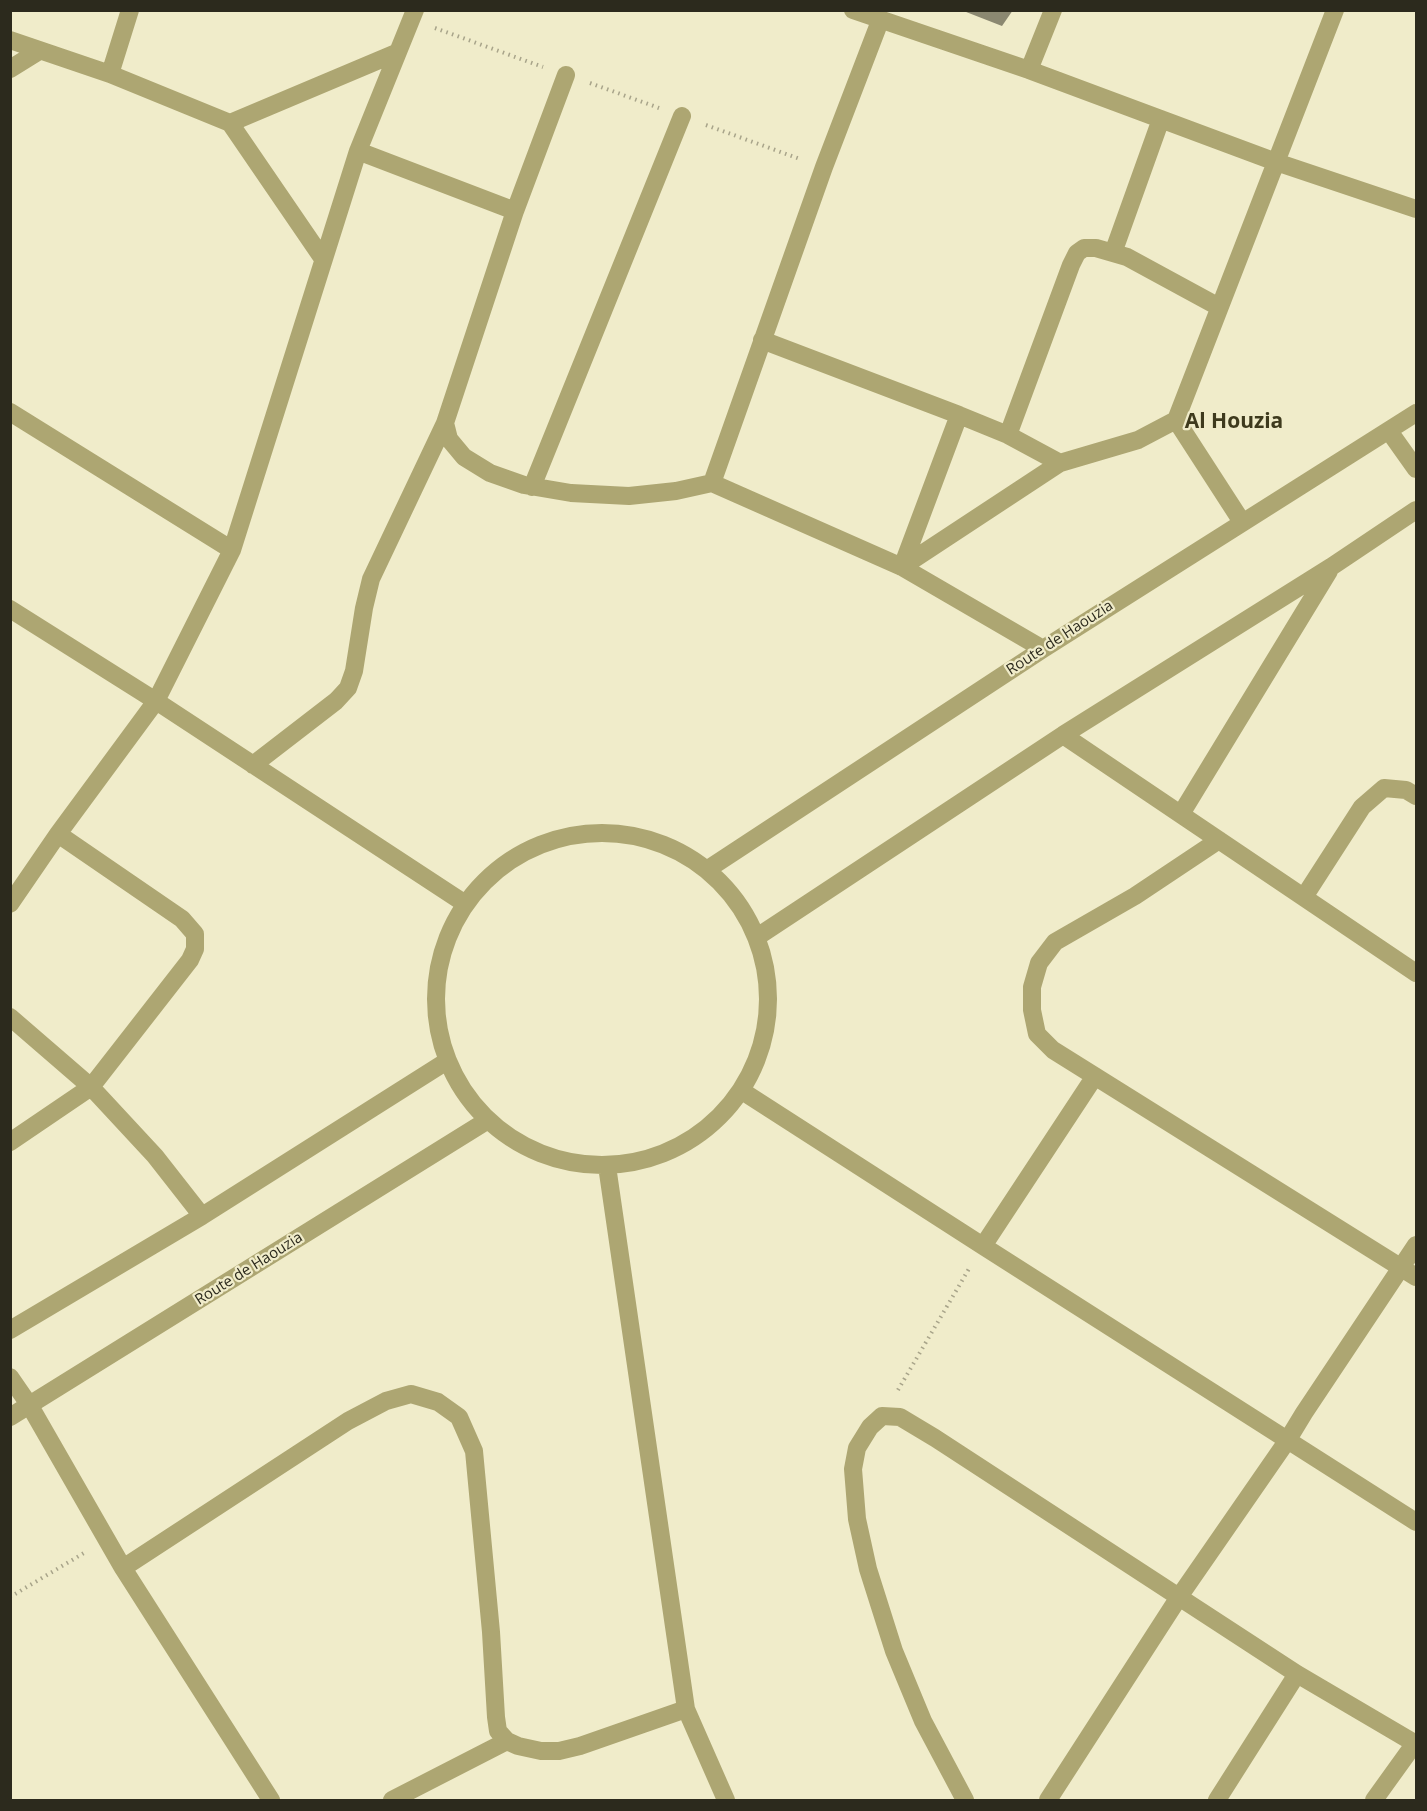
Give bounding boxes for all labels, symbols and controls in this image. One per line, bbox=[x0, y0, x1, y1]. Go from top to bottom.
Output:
district label: Al Houzia bbox=[1185, 409, 1283, 435]
street label: Route de Haouzia bbox=[1003, 597, 1117, 679]
street label: Route de Haouzia bbox=[192, 1229, 306, 1309]

